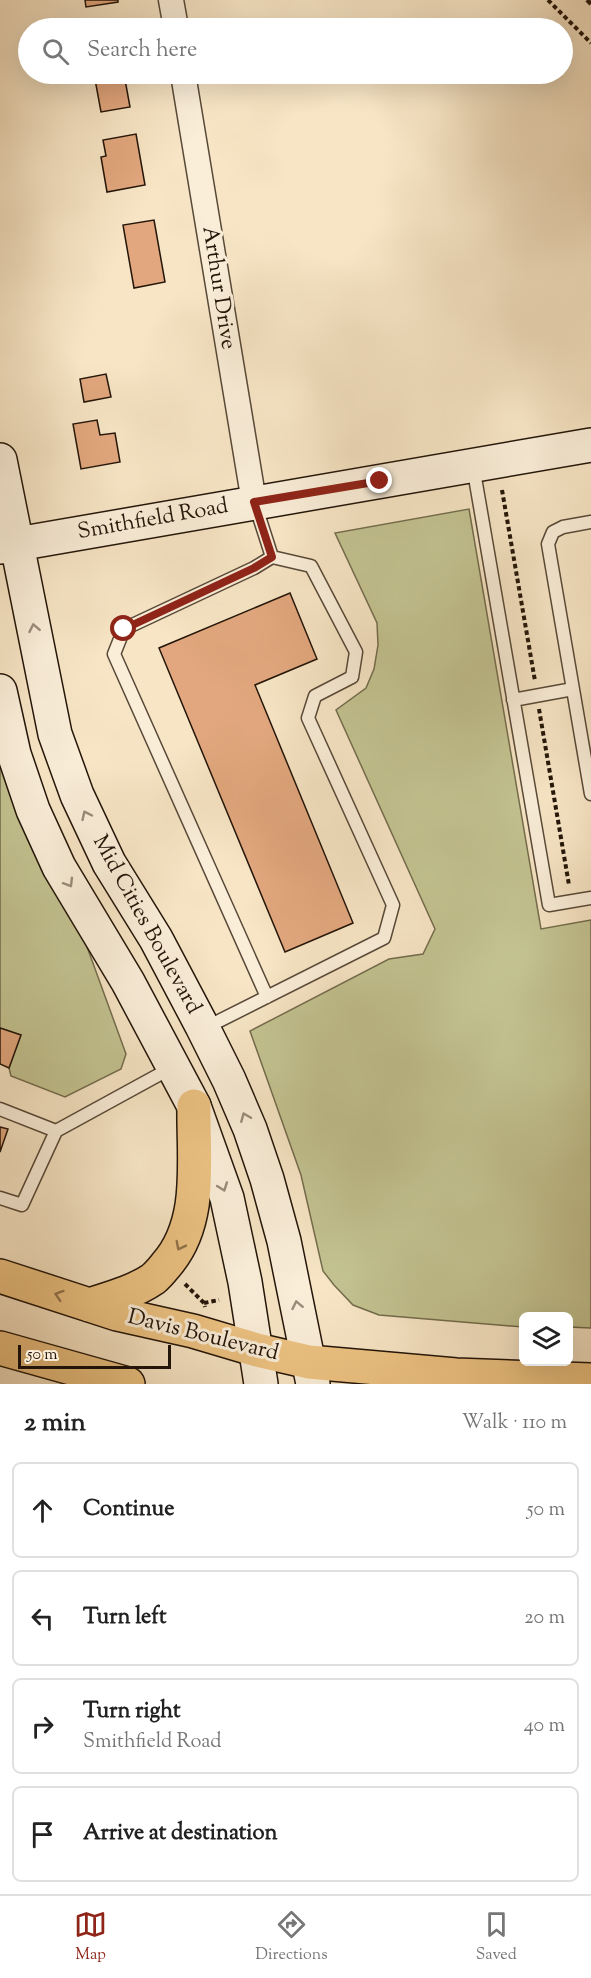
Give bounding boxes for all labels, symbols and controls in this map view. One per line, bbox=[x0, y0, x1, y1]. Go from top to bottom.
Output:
search box bbox=[18, 18, 573, 84]
icon: search bbox=[39, 35, 72, 68]
text: Search here bbox=[87, 35, 197, 67]
street label: Arthur Drive bbox=[192, 224, 244, 352]
route end bbox=[366, 467, 392, 493]
street label: Smithfield Road bbox=[75, 491, 231, 549]
route start bbox=[110, 615, 136, 641]
one-way arrow bbox=[28, 623, 41, 633]
one-way arrow bbox=[82, 810, 94, 821]
street label: Mid Cities Boulevard bbox=[83, 829, 209, 1021]
one-way arrow bbox=[61, 877, 73, 887]
one-way arrow bbox=[240, 1112, 252, 1123]
one-way arrow bbox=[216, 1181, 228, 1192]
one-way arrow bbox=[175, 1239, 187, 1250]
one-way arrow bbox=[54, 1290, 65, 1303]
one-way arrow bbox=[291, 1300, 304, 1310]
street label: Davis Boulevard bbox=[124, 1302, 282, 1370]
map controls bbox=[519, 1312, 573, 1366]
button: layers bbox=[519, 1312, 573, 1366]
scale bar bbox=[18, 1342, 171, 1370]
text: 50 m bbox=[27, 1344, 58, 1367]
text: 2 min bbox=[24, 1405, 86, 1442]
text: Walk · 110 m bbox=[462, 1409, 567, 1438]
icon: ahead bbox=[26, 1494, 59, 1527]
text: Continue bbox=[83, 1494, 174, 1526]
text: 50 m bbox=[527, 1496, 565, 1525]
icon: left bbox=[26, 1602, 59, 1635]
text: Turn left bbox=[83, 1602, 166, 1634]
text: 20 m bbox=[524, 1604, 565, 1633]
text: Turn right bbox=[83, 1696, 180, 1728]
icon: right bbox=[26, 1710, 59, 1743]
text: 40 m bbox=[524, 1712, 565, 1741]
text: Smithfield Road bbox=[83, 1728, 222, 1757]
icon: arrive bbox=[26, 1818, 59, 1851]
text: Arrive at destination bbox=[83, 1818, 278, 1850]
tab: Map bbox=[74, 1908, 107, 1967]
tab: Directions bbox=[255, 1908, 328, 1967]
tab: Saved bbox=[476, 1908, 517, 1967]

